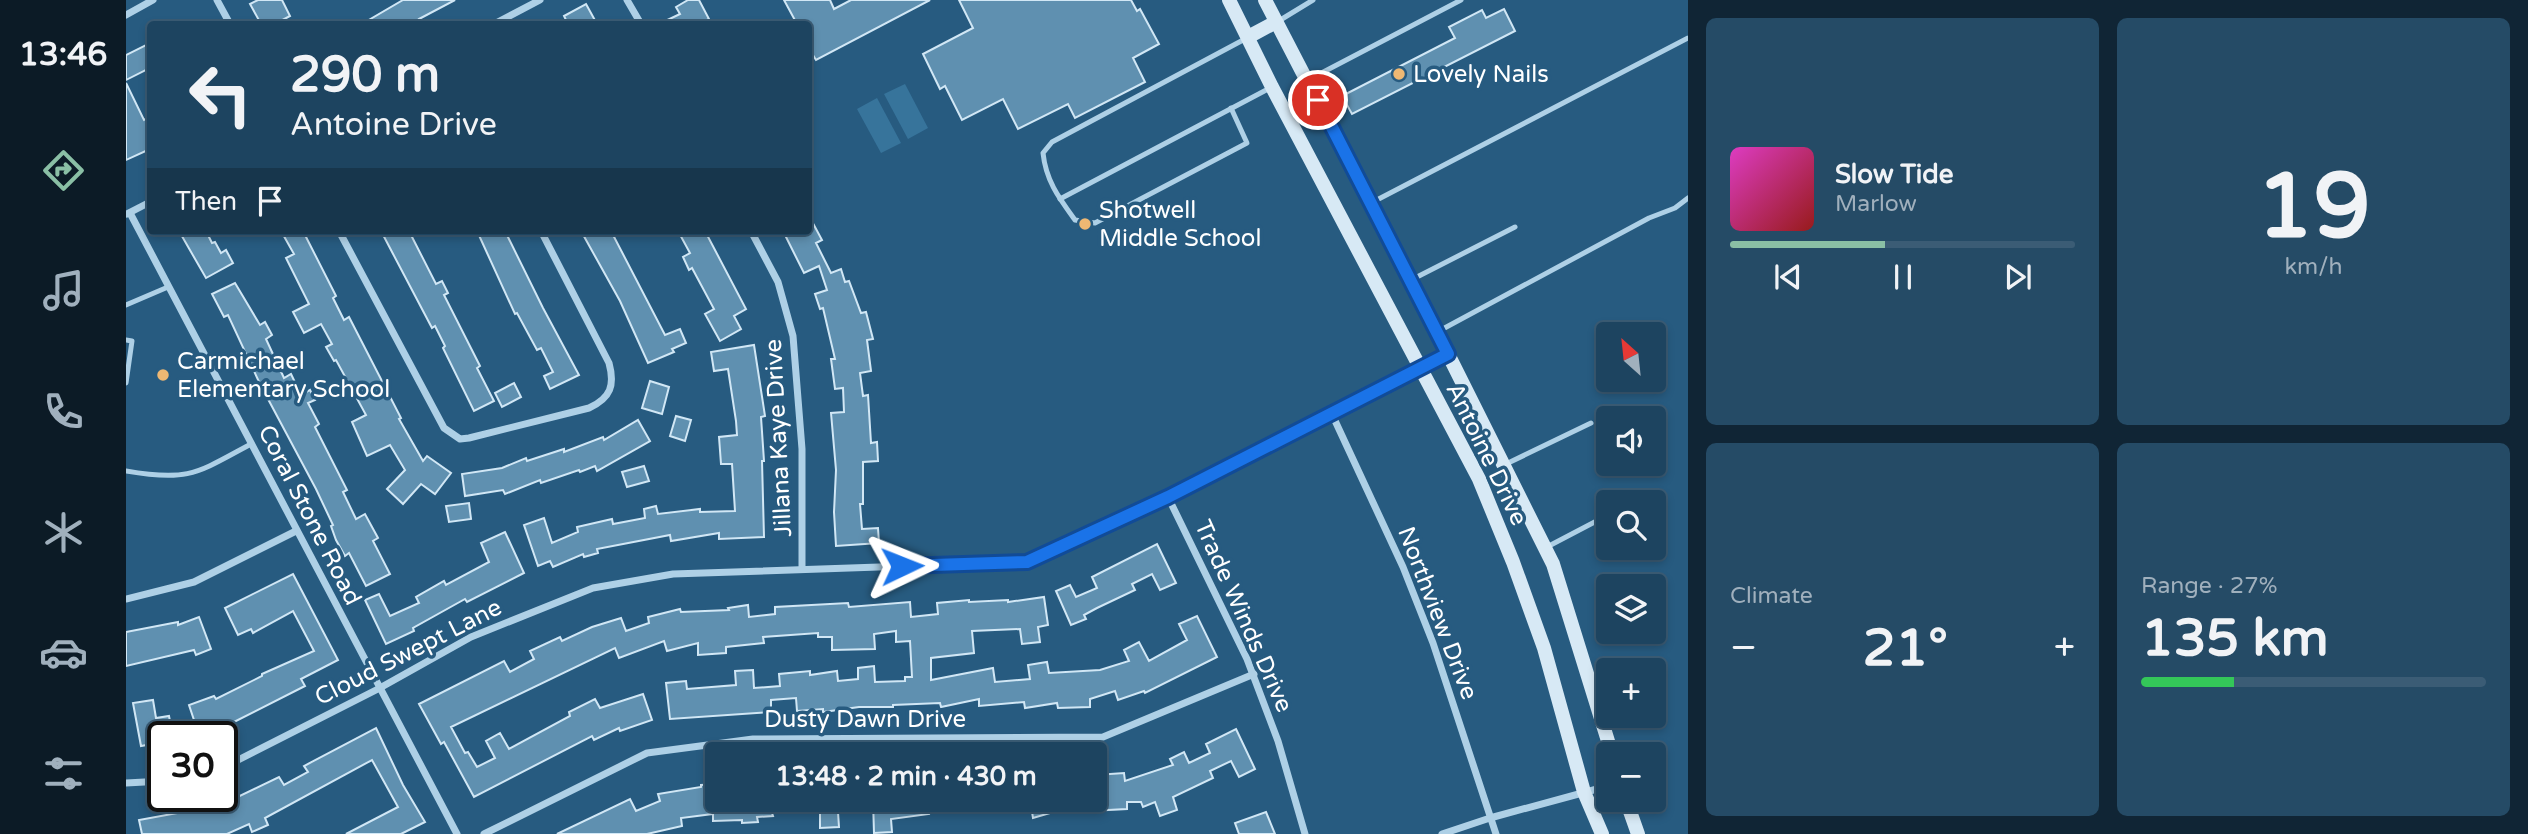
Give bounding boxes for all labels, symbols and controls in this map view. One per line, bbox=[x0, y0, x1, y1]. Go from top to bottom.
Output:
text: 13:46 bbox=[19, 36, 107, 74]
text: 290 m bbox=[290, 46, 440, 105]
icon: left bbox=[175, 49, 266, 140]
place label: Lovely Nails bbox=[1413, 60, 1549, 89]
marker: Lovely Nails bbox=[1391, 66, 1407, 82]
pin bbox=[1288, 70, 1348, 130]
icon: arrive bbox=[1299, 81, 1337, 119]
text: Antoine Drive bbox=[290, 106, 497, 144]
icon: directions bbox=[39, 146, 88, 195]
text: 19 bbox=[2256, 152, 2371, 262]
text: Slow Tide bbox=[1835, 159, 1953, 190]
icon: arrive bbox=[251, 182, 289, 220]
text: Then bbox=[175, 186, 237, 217]
text: Marlow bbox=[1835, 190, 1917, 218]
place label: Shotwell Middle School bbox=[1099, 196, 1261, 253]
marker: Shotwell Middle School bbox=[1077, 216, 1093, 232]
text: km/h bbox=[2285, 253, 2342, 281]
icon: previous bbox=[1769, 258, 1807, 296]
icon: pause bbox=[1884, 258, 1922, 296]
icon: next bbox=[1999, 258, 2037, 296]
icon: music bbox=[39, 266, 88, 315]
north arrow bbox=[1596, 322, 1666, 392]
map controls bbox=[1596, 322, 1666, 812]
street label: Jillana Kaye Drive bbox=[759, 338, 798, 538]
place label: Carmichael Elementary School bbox=[177, 347, 390, 404]
marker: Carmichael Elementary School bbox=[155, 367, 171, 383]
street label: Antoine Drive bbox=[1439, 378, 1534, 530]
icon: phone bbox=[39, 387, 88, 436]
button: sound bbox=[1596, 406, 1666, 476]
street label: Coral Stone Road bbox=[252, 420, 368, 610]
button: search bbox=[1596, 490, 1666, 560]
icon: climate bbox=[39, 508, 88, 557]
street label: Trade Winds Drive bbox=[1188, 516, 1299, 717]
street label: Northview Drive bbox=[1391, 523, 1484, 704]
position arrow bbox=[865, 529, 939, 603]
text: Range · 27% bbox=[2141, 572, 2277, 600]
button: layers bbox=[1596, 574, 1666, 644]
text: Climate bbox=[1730, 582, 1813, 610]
street label: Cloud Swept Lane bbox=[310, 593, 506, 712]
text: 135 km bbox=[2141, 607, 2329, 670]
text: 21° bbox=[1863, 617, 1948, 680]
text: − bbox=[1730, 625, 1757, 671]
text: + bbox=[2054, 625, 2075, 671]
icon: car bbox=[39, 628, 88, 677]
button: + bbox=[1596, 658, 1666, 728]
street label: Dusty Dawn Drive bbox=[764, 705, 966, 734]
speed limit sign: 30 bbox=[147, 721, 238, 812]
button: − bbox=[1596, 742, 1666, 812]
icon: filters bbox=[39, 749, 88, 798]
text: 13:48 · 2 min · 430 m bbox=[775, 761, 1037, 792]

